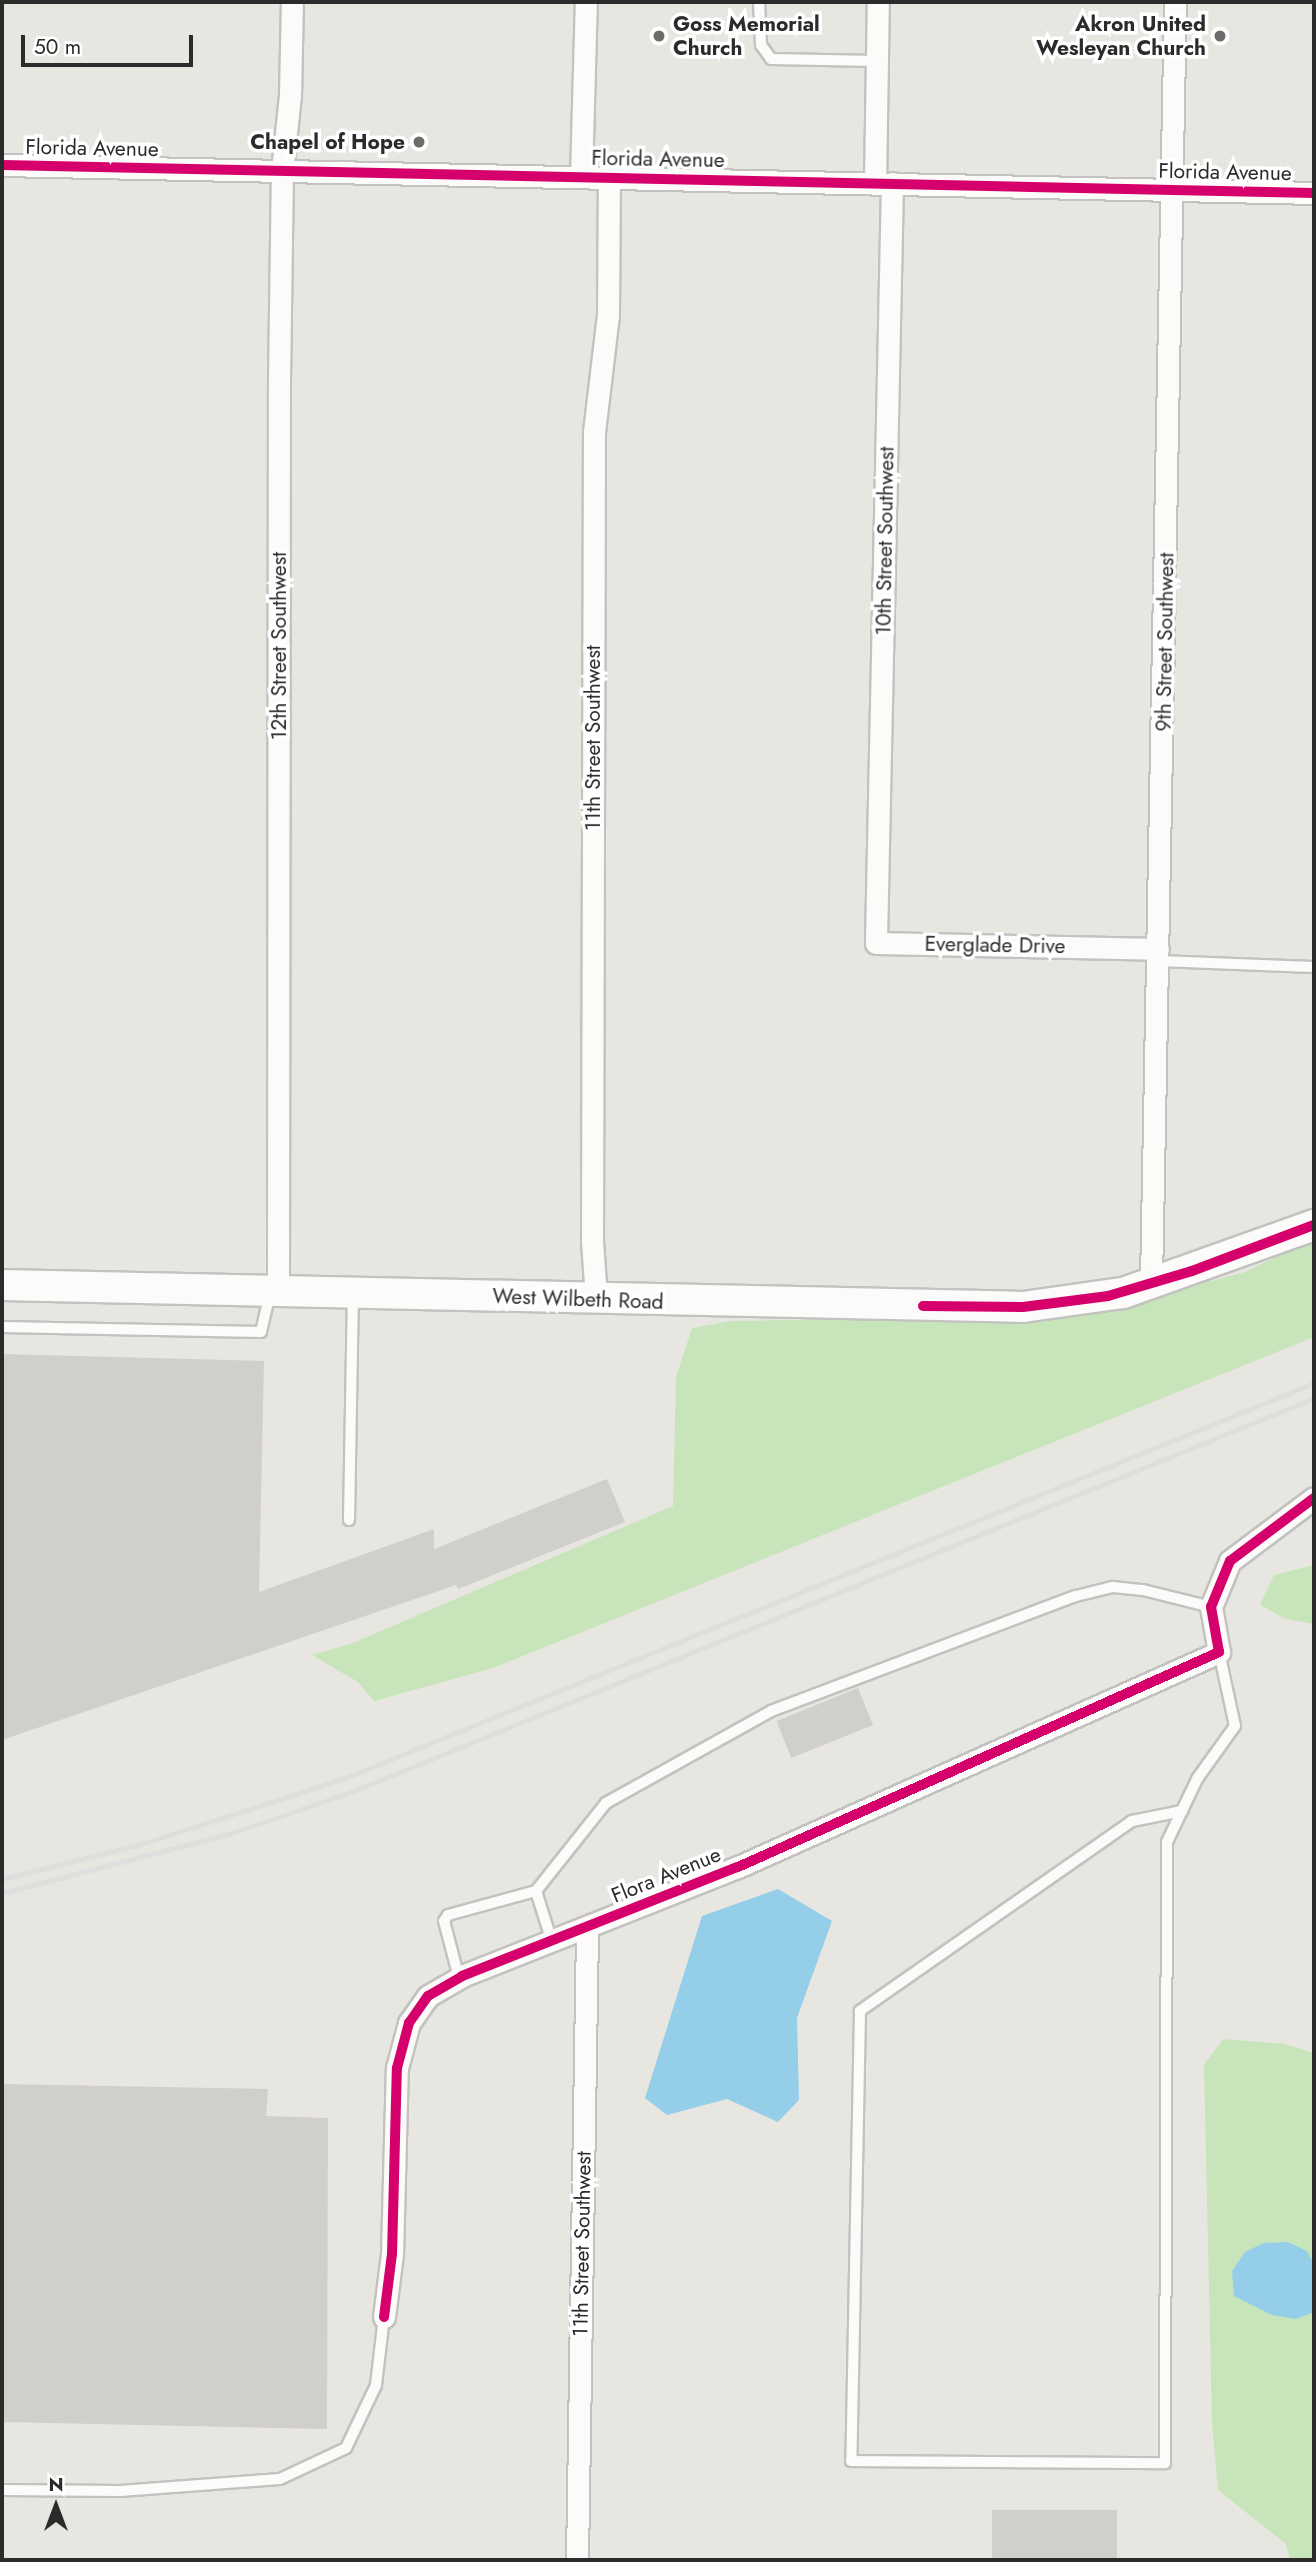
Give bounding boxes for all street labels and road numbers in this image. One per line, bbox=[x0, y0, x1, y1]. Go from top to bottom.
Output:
street label: Florida Avenue bbox=[25, 134, 159, 162]
street label: Florida Avenue bbox=[591, 145, 725, 173]
street label: Florida Avenue bbox=[1158, 158, 1292, 186]
street label: 10th Street Southwest bbox=[871, 446, 899, 636]
street label: 12th Street Southwest bbox=[266, 552, 292, 740]
street label: 9th Street Southwest bbox=[1151, 552, 1179, 732]
street label: 11th Street Southwest bbox=[580, 645, 606, 831]
street label: Everglade Drive bbox=[924, 931, 1066, 959]
street label: West Wilbeth Road bbox=[492, 1283, 664, 1315]
street label: Flora Avenue bbox=[608, 1842, 724, 1908]
street label: 11th Street Southwest bbox=[568, 2151, 596, 2337]

